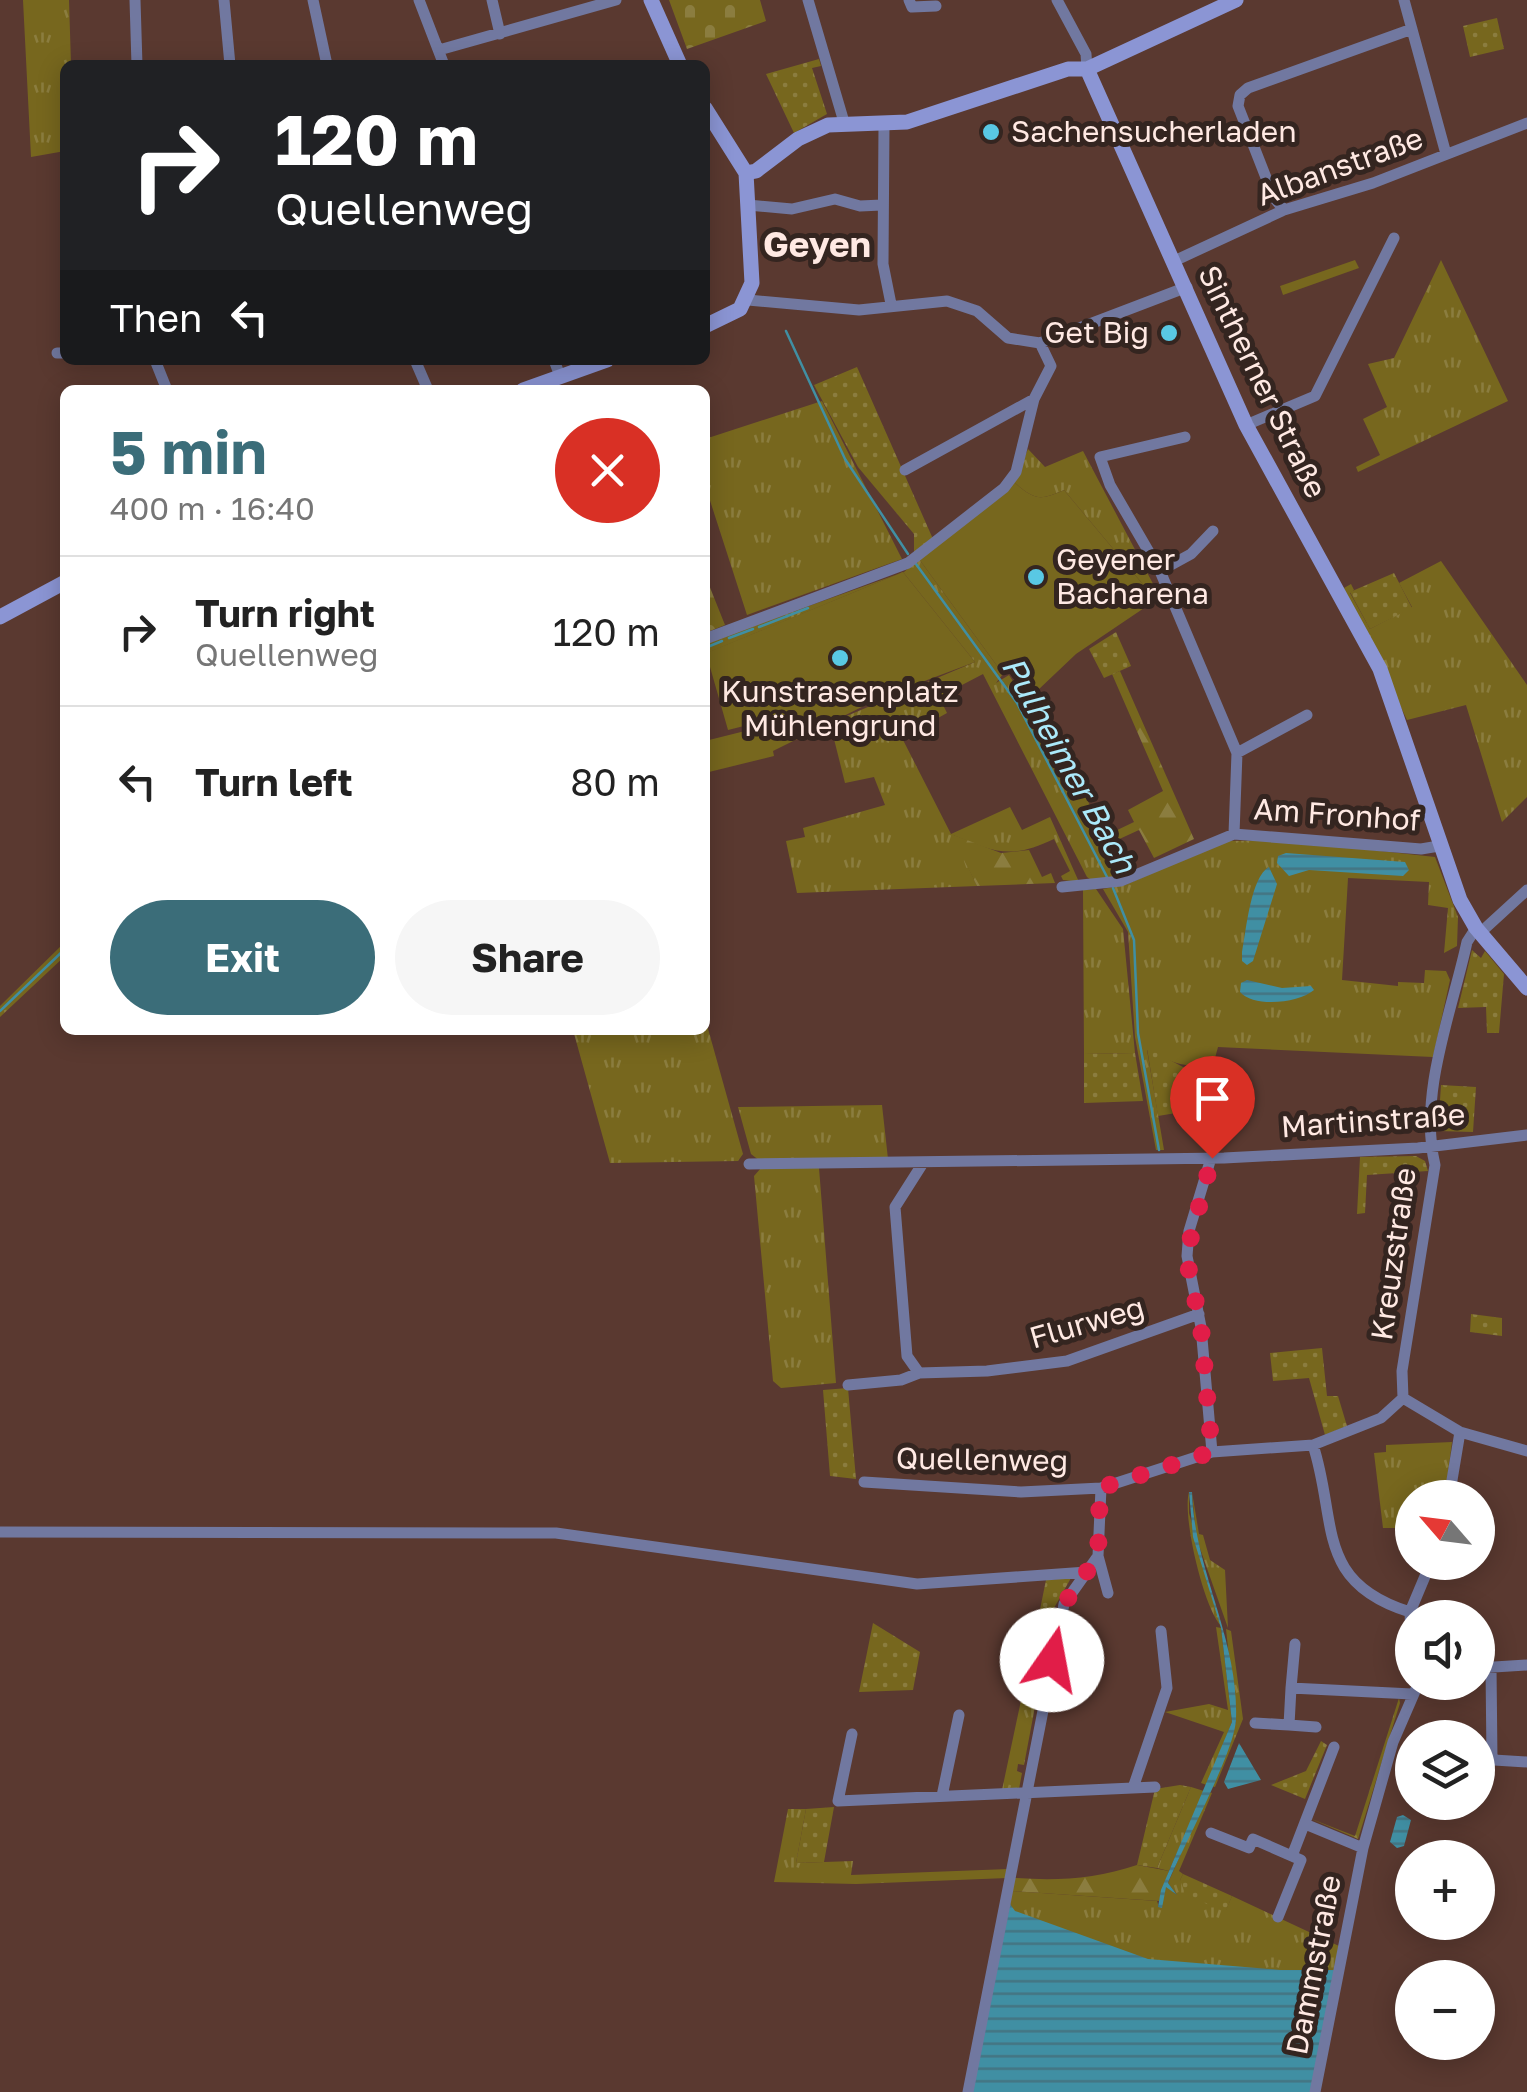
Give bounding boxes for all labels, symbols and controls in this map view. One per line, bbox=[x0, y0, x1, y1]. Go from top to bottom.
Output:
text: 120 m bbox=[275, 96, 478, 180]
icon: right bbox=[110, 100, 240, 230]
place label: Sachensucherladen bbox=[1011, 113, 1297, 149]
street label: Albanstraße bbox=[1252, 119, 1428, 213]
marker: Sachensucherladen bbox=[980, 121, 1002, 143]
text: Quellenweg bbox=[275, 181, 533, 235]
district label: Geyen bbox=[763, 223, 871, 265]
street label: Sintherner Straße bbox=[1191, 260, 1335, 503]
icon: left bbox=[222, 290, 277, 345]
text: Then bbox=[110, 295, 202, 340]
place label: Get Big bbox=[1044, 314, 1149, 350]
marker: Get Big bbox=[1158, 322, 1180, 344]
text: 5 min bbox=[110, 415, 267, 487]
button: close bbox=[555, 418, 660, 523]
text: 400 m · 16:40 bbox=[110, 489, 315, 527]
place label: Geyener Bacharena bbox=[1056, 541, 1209, 611]
marker: Geyener Bacharena bbox=[1025, 566, 1047, 588]
text: Turn right bbox=[195, 590, 375, 635]
icon: right bbox=[110, 604, 165, 659]
text: 120 m bbox=[553, 609, 660, 654]
text: Quellenweg bbox=[195, 635, 379, 673]
marker: Kunstrasenplatz Mühlengrund bbox=[829, 647, 851, 669]
water label: Pulheimer Bach bbox=[995, 650, 1146, 880]
place label: Kunstrasenplatz Mühlengrund bbox=[721, 673, 959, 743]
icon: left bbox=[110, 754, 165, 809]
text: Turn left bbox=[195, 759, 353, 804]
text: 80 m bbox=[570, 759, 660, 804]
street label: Am Fronhof bbox=[1253, 790, 1422, 838]
button: Exit bbox=[110, 900, 375, 1015]
button: Share bbox=[395, 900, 660, 1015]
pin bbox=[1170, 1056, 1255, 1159]
icon: arrive bbox=[1185, 1071, 1240, 1126]
street label: Martinstraße bbox=[1280, 1096, 1466, 1144]
street label: Kreuzstraße bbox=[1363, 1165, 1423, 1343]
street label: Flurweg bbox=[1025, 1289, 1148, 1356]
street label: Quellenweg bbox=[896, 1440, 1068, 1478]
north arrow bbox=[1395, 1480, 1495, 1580]
map controls bbox=[1395, 1480, 1495, 2060]
button: sound bbox=[1395, 1600, 1495, 1700]
position arrow bbox=[1000, 1608, 1104, 1712]
button: layers bbox=[1395, 1720, 1495, 1820]
button: + bbox=[1395, 1840, 1495, 1940]
street label: Dammstraße bbox=[1278, 1872, 1348, 2058]
button: − bbox=[1395, 1960, 1495, 2060]

